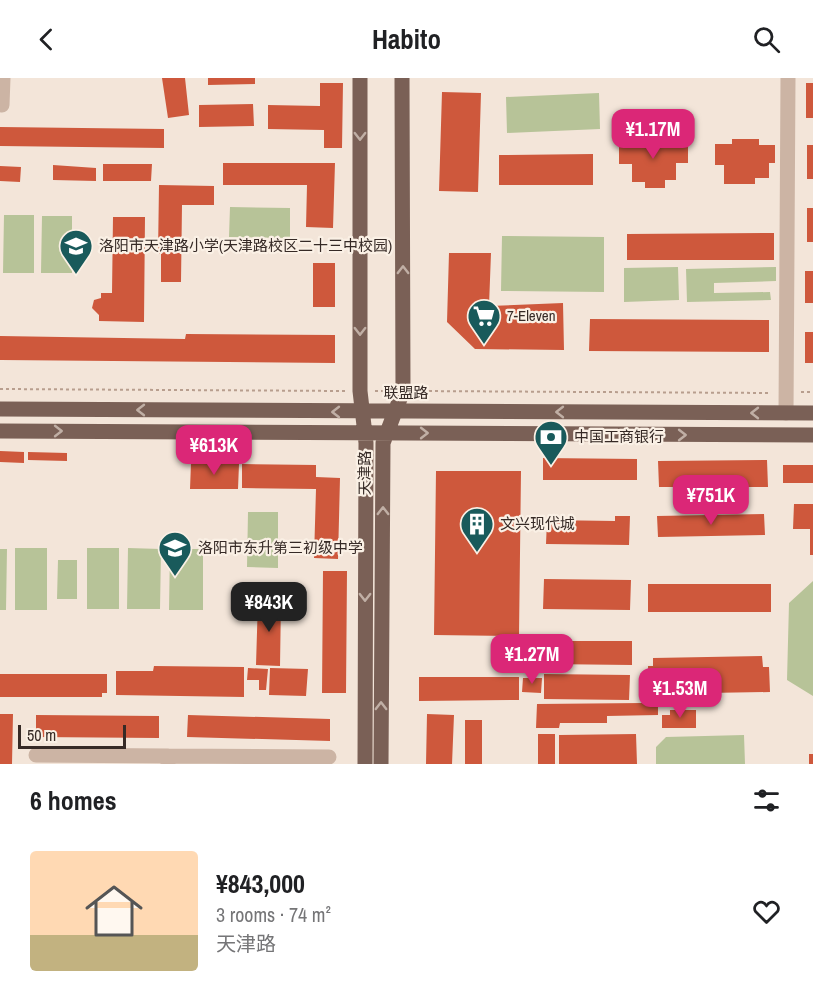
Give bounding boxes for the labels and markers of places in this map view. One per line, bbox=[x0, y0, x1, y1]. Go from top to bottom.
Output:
pin: ¥1.17M bbox=[604, 109, 702, 160]
school or university icon: 洛阳市天津路小学(天津路校区二十三中校园) bbox=[58, 228, 94, 275]
place label: 洛阳市天津路小学(天津路校区二十三中校园) bbox=[99, 235, 392, 256]
supermarket icon: 7-Eleven bbox=[466, 298, 502, 345]
place label: 7-Eleven bbox=[507, 305, 556, 326]
bank icon: 中国工商银行 bbox=[533, 419, 569, 466]
pin: ¥613K bbox=[172, 425, 256, 476]
place label: 中国工商银行 bbox=[574, 426, 664, 447]
pin: ¥751K bbox=[669, 475, 753, 526]
building icon: 文兴现代城 bbox=[459, 506, 495, 553]
place label: 文兴现代城 bbox=[500, 513, 575, 534]
school or university icon: 洛阳市东升第三初级中学 bbox=[157, 530, 193, 577]
place label: 洛阳市东升第三初级中学 bbox=[198, 537, 363, 558]
pin: ¥843K bbox=[227, 582, 311, 633]
pin: ¥1.27M bbox=[483, 634, 581, 685]
pin: ¥1.53M bbox=[631, 668, 729, 719]

